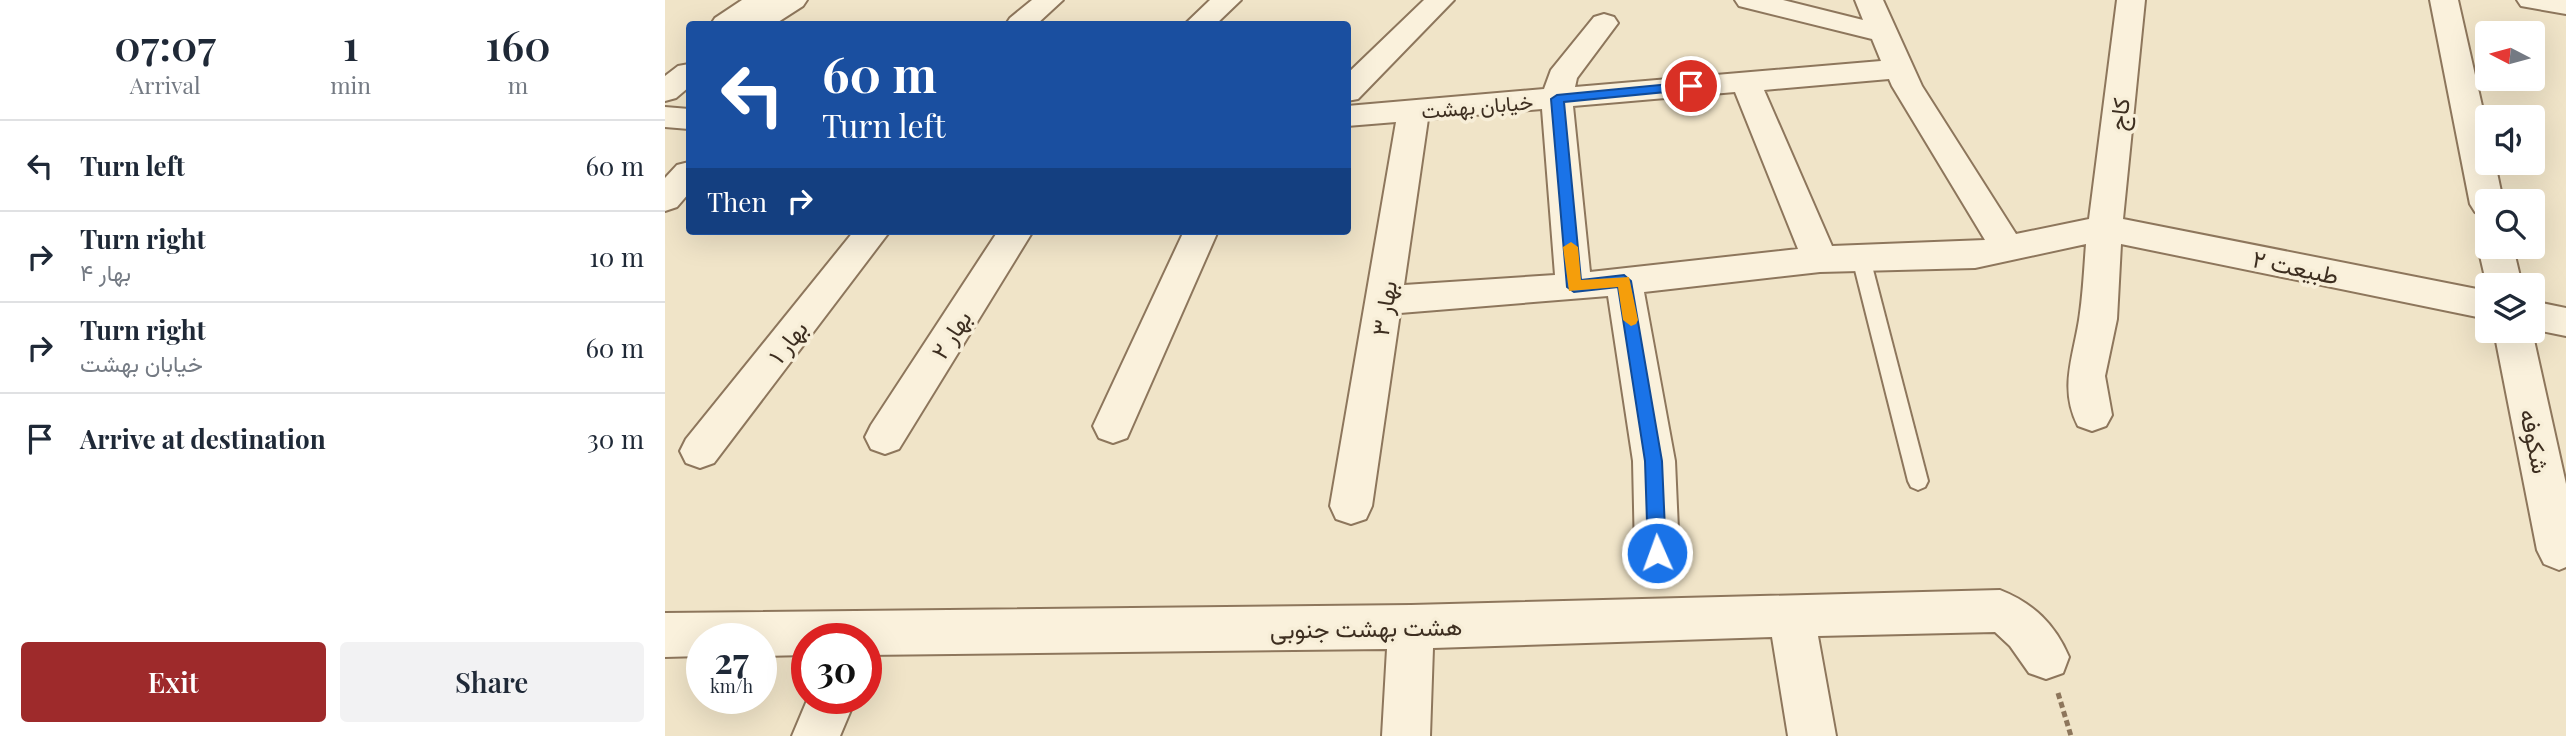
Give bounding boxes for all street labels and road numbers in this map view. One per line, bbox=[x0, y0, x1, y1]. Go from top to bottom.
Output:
street label: خیابان بهشت bbox=[1420, 86, 1534, 125]
street label: کاج bbox=[2100, 96, 2138, 133]
street label: طبیعت ۲ bbox=[2250, 241, 2342, 291]
street label: بهار ۳ bbox=[1363, 278, 1404, 338]
street label: بهار ۲ bbox=[922, 303, 978, 365]
street label: بهار ۱ bbox=[760, 313, 815, 370]
street label: شکوفه bbox=[2513, 406, 2558, 476]
street label: هشت بهشت جنوبی bbox=[1269, 609, 1463, 646]

